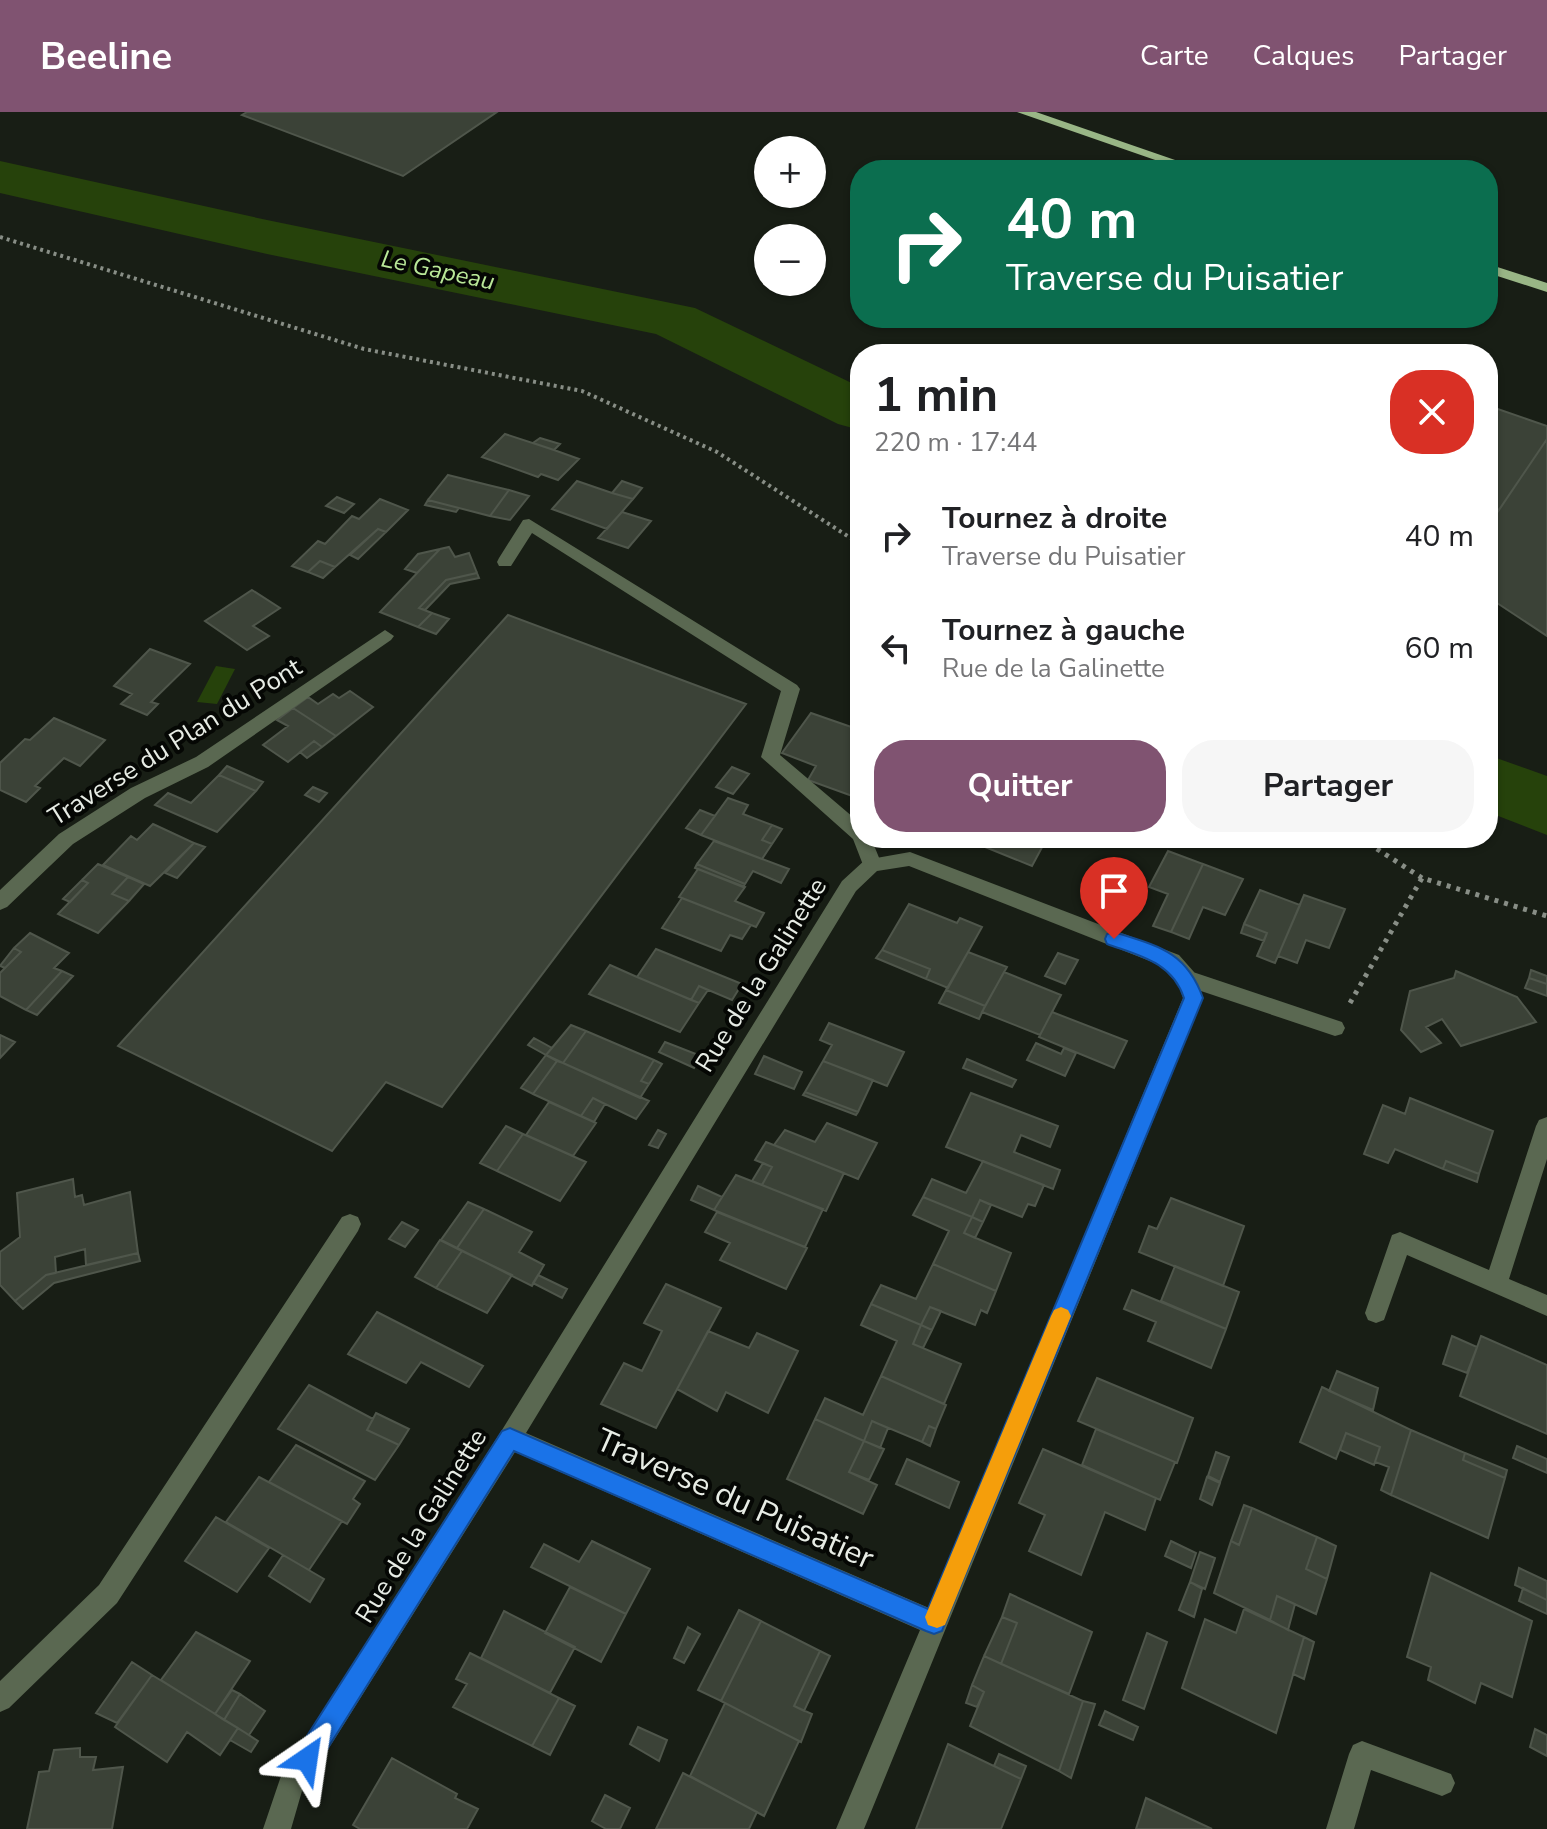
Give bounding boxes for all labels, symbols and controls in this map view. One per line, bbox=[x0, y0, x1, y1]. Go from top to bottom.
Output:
text: Beeline bbox=[40, 31, 172, 82]
text: Carte bbox=[1140, 37, 1209, 75]
text: Calques bbox=[1253, 37, 1354, 75]
text: Partager bbox=[1398, 37, 1507, 75]
map controls bbox=[754, 136, 826, 296]
button: + bbox=[754, 136, 826, 208]
text: 40 m bbox=[1006, 181, 1137, 258]
icon: right bbox=[874, 192, 978, 296]
button: − bbox=[754, 224, 826, 296]
water label: Le Gapeau bbox=[378, 242, 498, 298]
text: Traverse du Puisatier bbox=[1006, 254, 1343, 303]
text: 1 min bbox=[874, 362, 998, 428]
button: close bbox=[1390, 370, 1474, 454]
text: 220 m · 17:44 bbox=[874, 425, 1037, 460]
text: Tournez à droite bbox=[942, 498, 1167, 539]
icon: right bbox=[874, 514, 918, 558]
text: 40 m bbox=[1405, 516, 1474, 557]
text: Traverse du Puisatier bbox=[942, 539, 1186, 574]
text: Tournez à gauche bbox=[942, 610, 1185, 651]
icon: left bbox=[874, 626, 918, 670]
text: 60 m bbox=[1405, 628, 1474, 669]
street label: Traverse du Plan du Pont bbox=[42, 649, 309, 834]
text: Rue de la Galinette bbox=[942, 651, 1165, 686]
button: Quitter bbox=[874, 740, 1166, 832]
button: Partager bbox=[1182, 740, 1474, 832]
pin bbox=[1080, 857, 1148, 939]
icon: arrive bbox=[1092, 869, 1136, 913]
street label: Rue de la Galinette bbox=[687, 871, 835, 1079]
street label: Traverse du Puisatier bbox=[589, 1418, 881, 1580]
street label: Rue de la Galinette bbox=[347, 1422, 495, 1630]
position arrow bbox=[265, 1717, 349, 1801]

